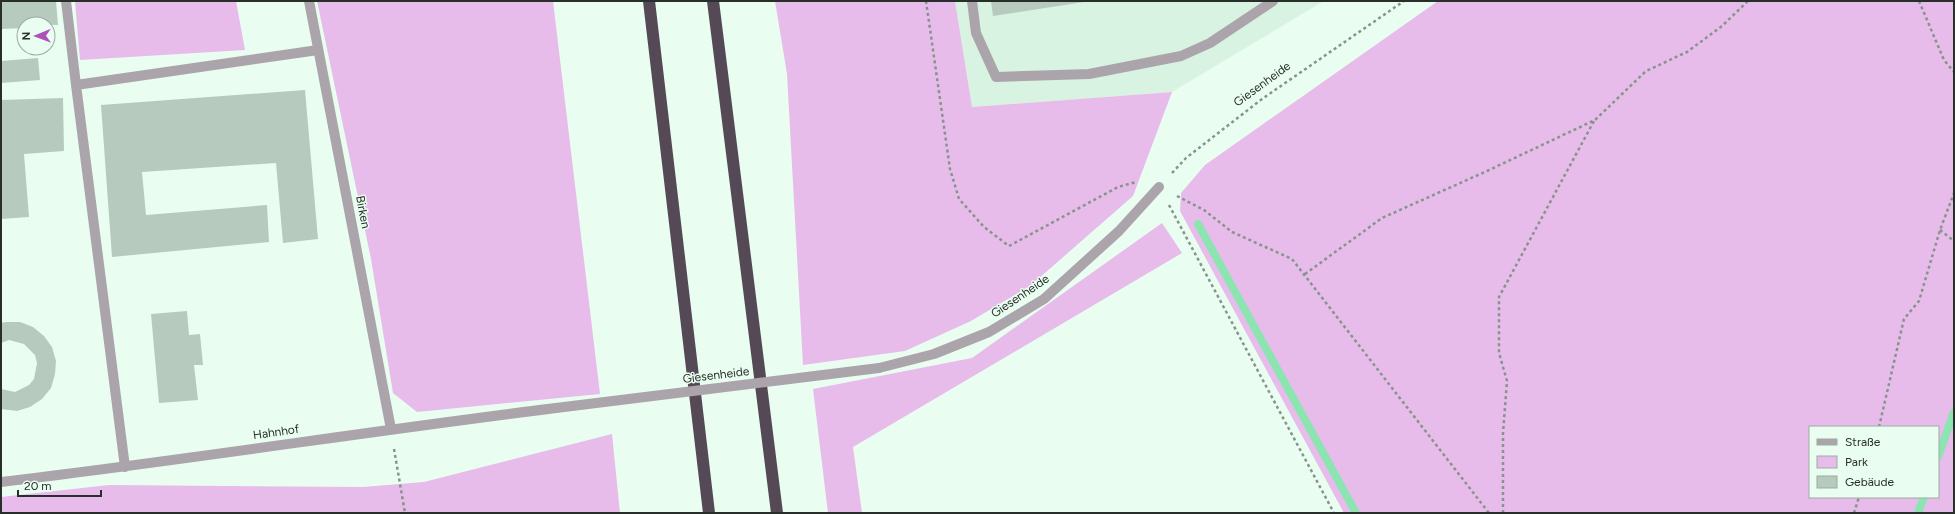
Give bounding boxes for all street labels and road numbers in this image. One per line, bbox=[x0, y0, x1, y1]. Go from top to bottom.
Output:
street label: Giesenheide bbox=[1231, 58, 1294, 109]
street label: Birken bbox=[353, 194, 373, 230]
street label: Giesenheide bbox=[988, 271, 1052, 321]
street label: Giesenheide bbox=[682, 364, 750, 386]
street label: Hahnhof bbox=[252, 422, 301, 442]

